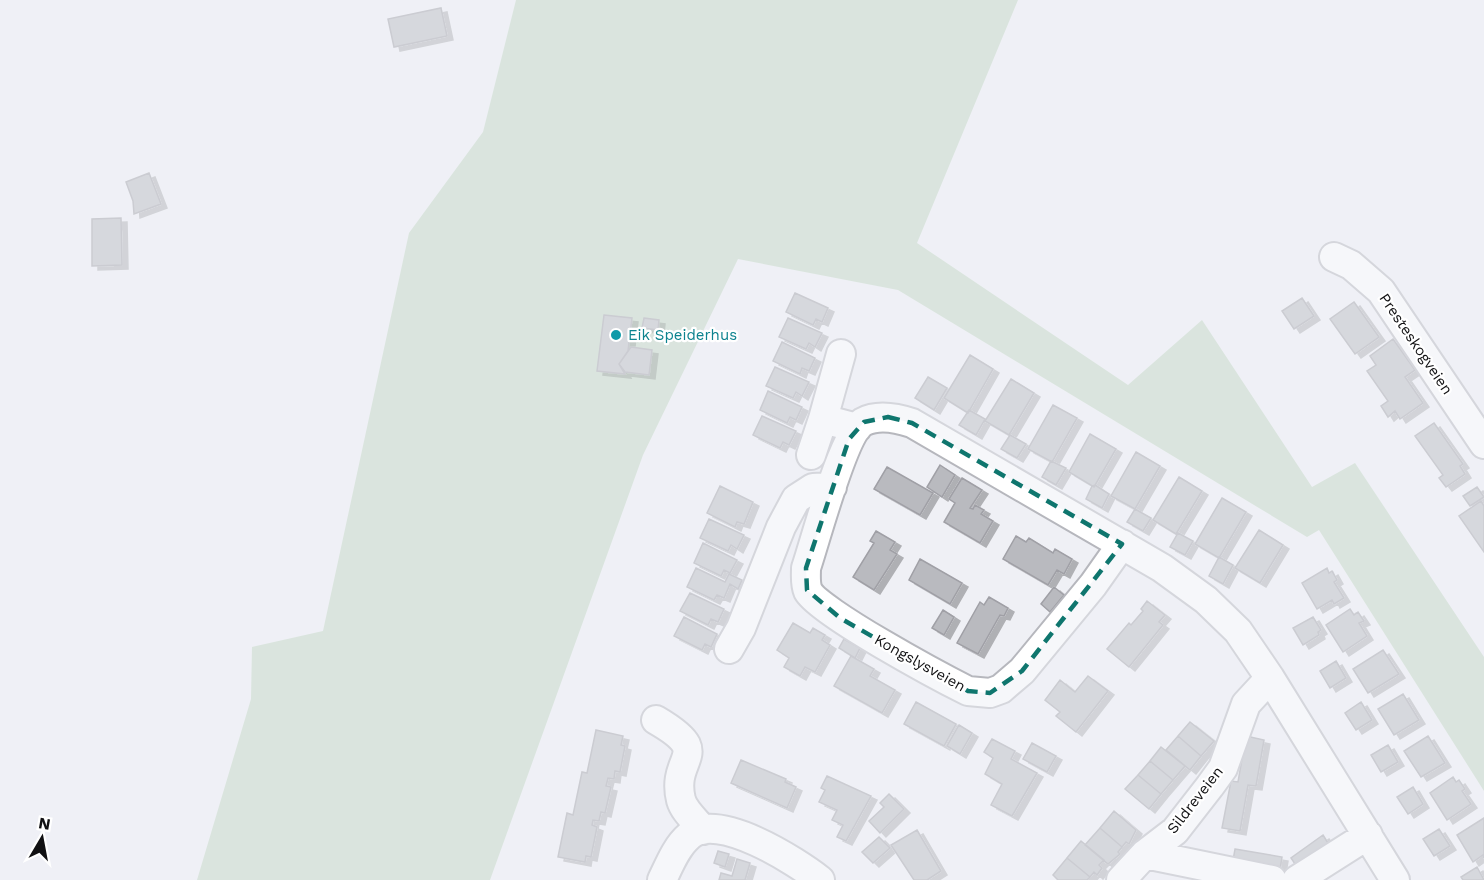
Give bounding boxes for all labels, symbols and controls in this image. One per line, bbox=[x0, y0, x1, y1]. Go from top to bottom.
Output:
street label: Presteskogveien bbox=[1376, 290, 1456, 398]
place label: Eik Speiderhus bbox=[628, 326, 737, 344]
marker: Eik Speiderhus bbox=[609, 328, 623, 342]
street label: Kongslysveien bbox=[871, 631, 969, 695]
street label: Sildreveien bbox=[1163, 763, 1227, 837]
north arrow bbox=[12, 808, 72, 868]
text: N bbox=[37, 813, 52, 834]

